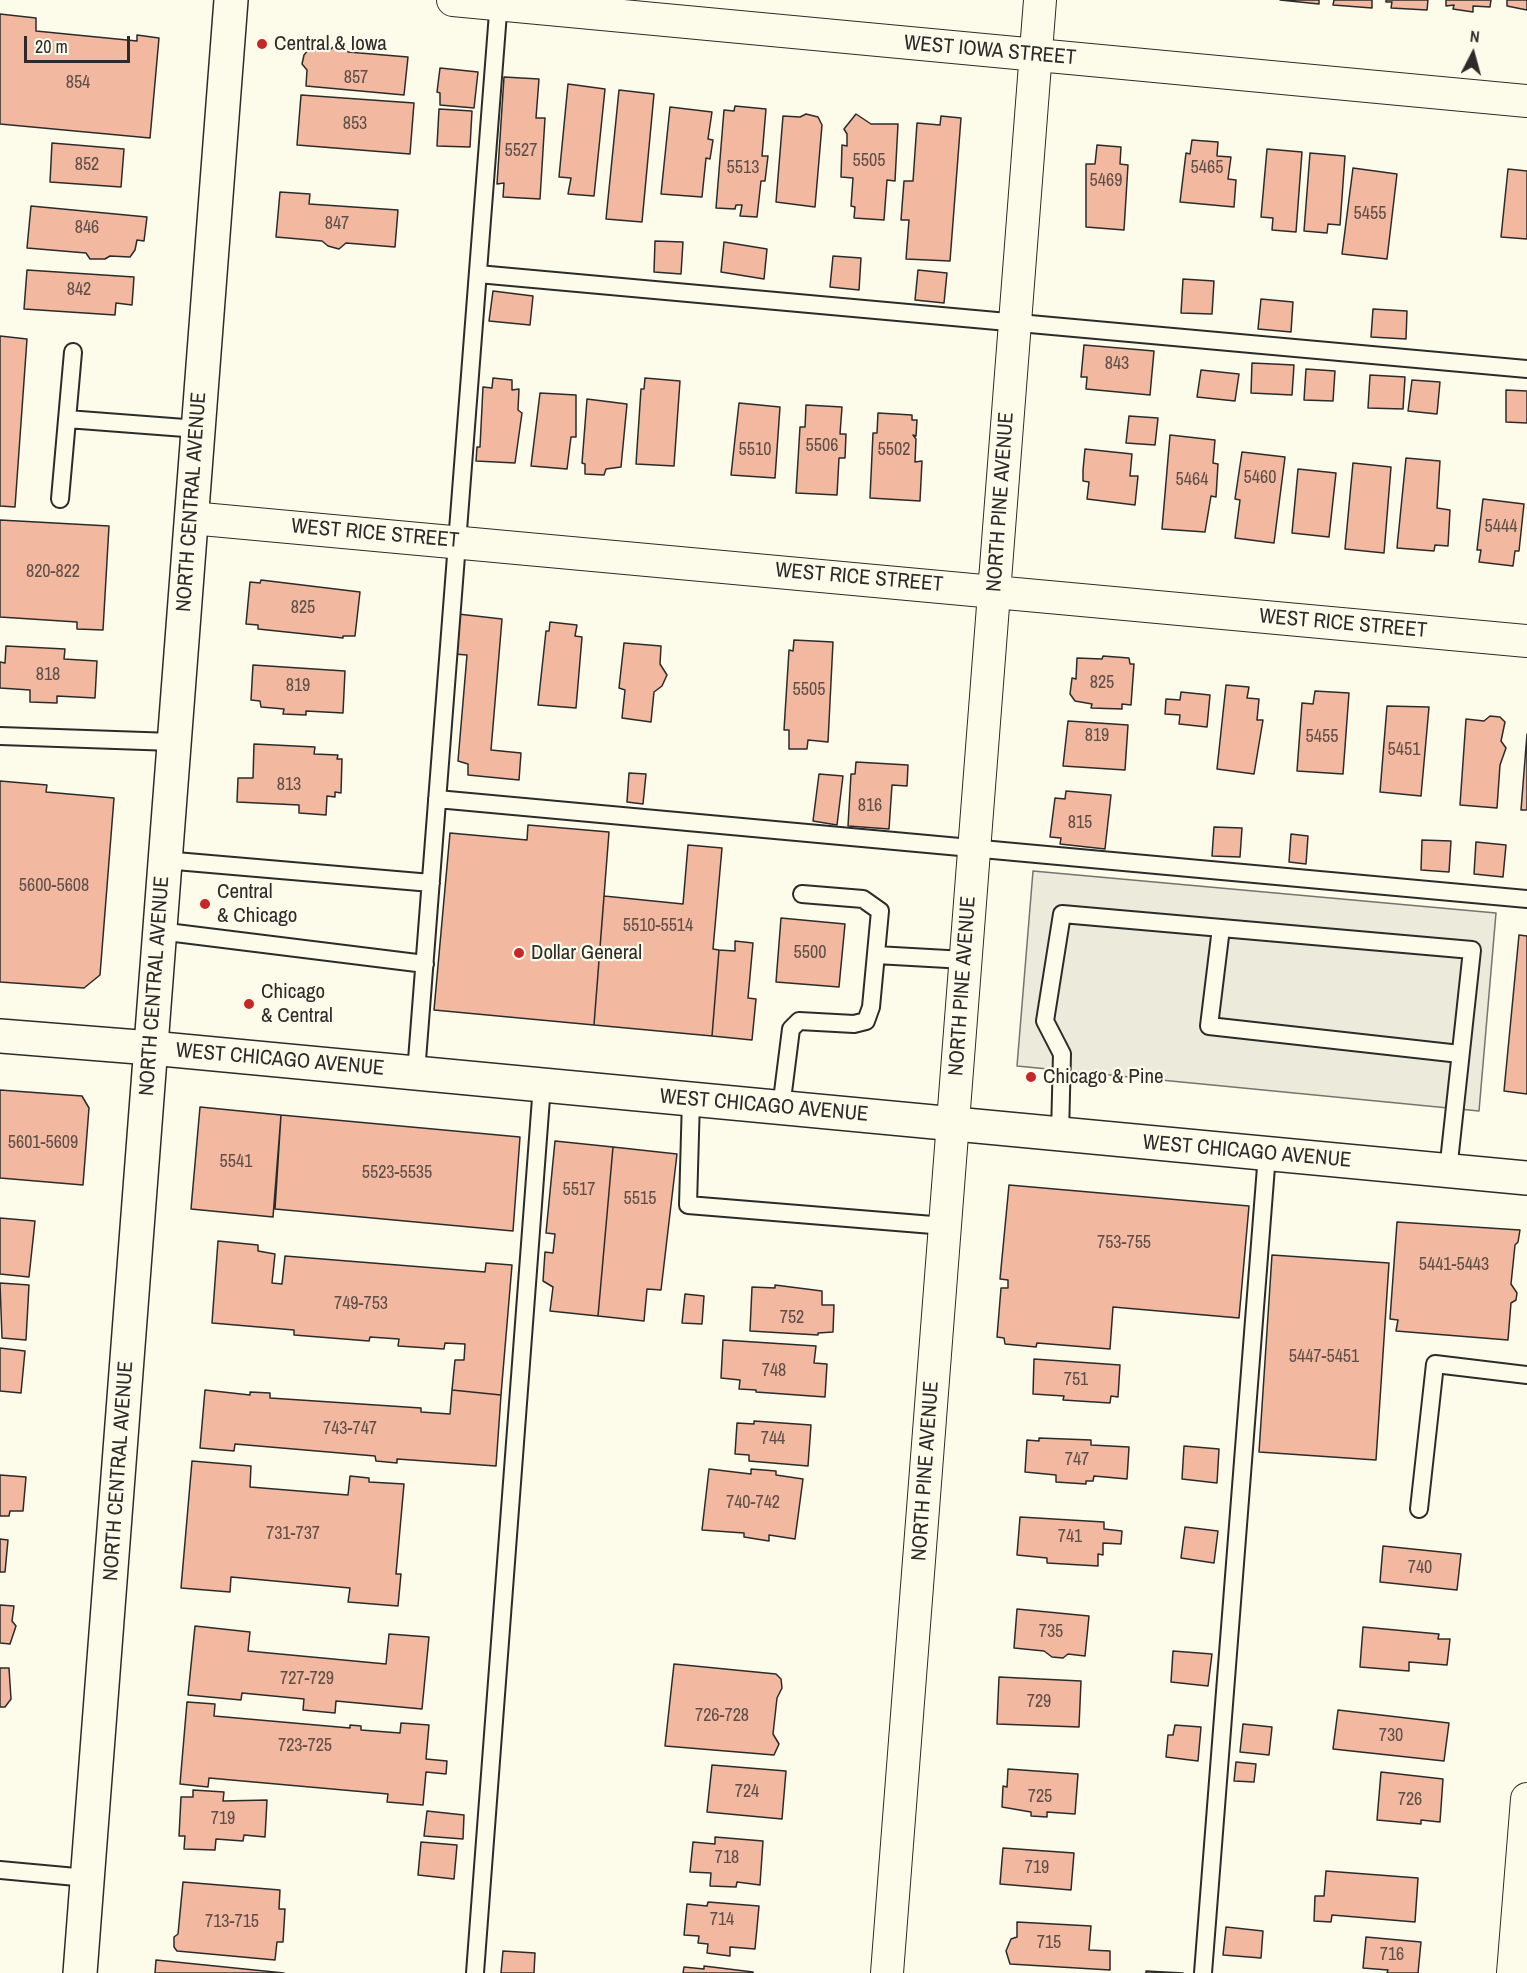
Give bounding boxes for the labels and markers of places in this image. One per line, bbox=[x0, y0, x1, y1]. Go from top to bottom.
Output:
place label: Central & Iowa bbox=[274, 31, 387, 57]
marker: Central & Iowa bbox=[255, 37, 269, 51]
place label: Central & Chicago bbox=[217, 879, 297, 929]
marker: Central & Chicago bbox=[198, 897, 212, 911]
place label: Dollar General bbox=[531, 940, 642, 966]
marker: Dollar General bbox=[512, 946, 526, 960]
place label: Chicago & Central bbox=[261, 979, 333, 1029]
marker: Chicago & Central bbox=[242, 997, 256, 1011]
place label: Chicago & Pine bbox=[1043, 1064, 1164, 1090]
marker: Chicago & Pine bbox=[1024, 1070, 1038, 1084]

